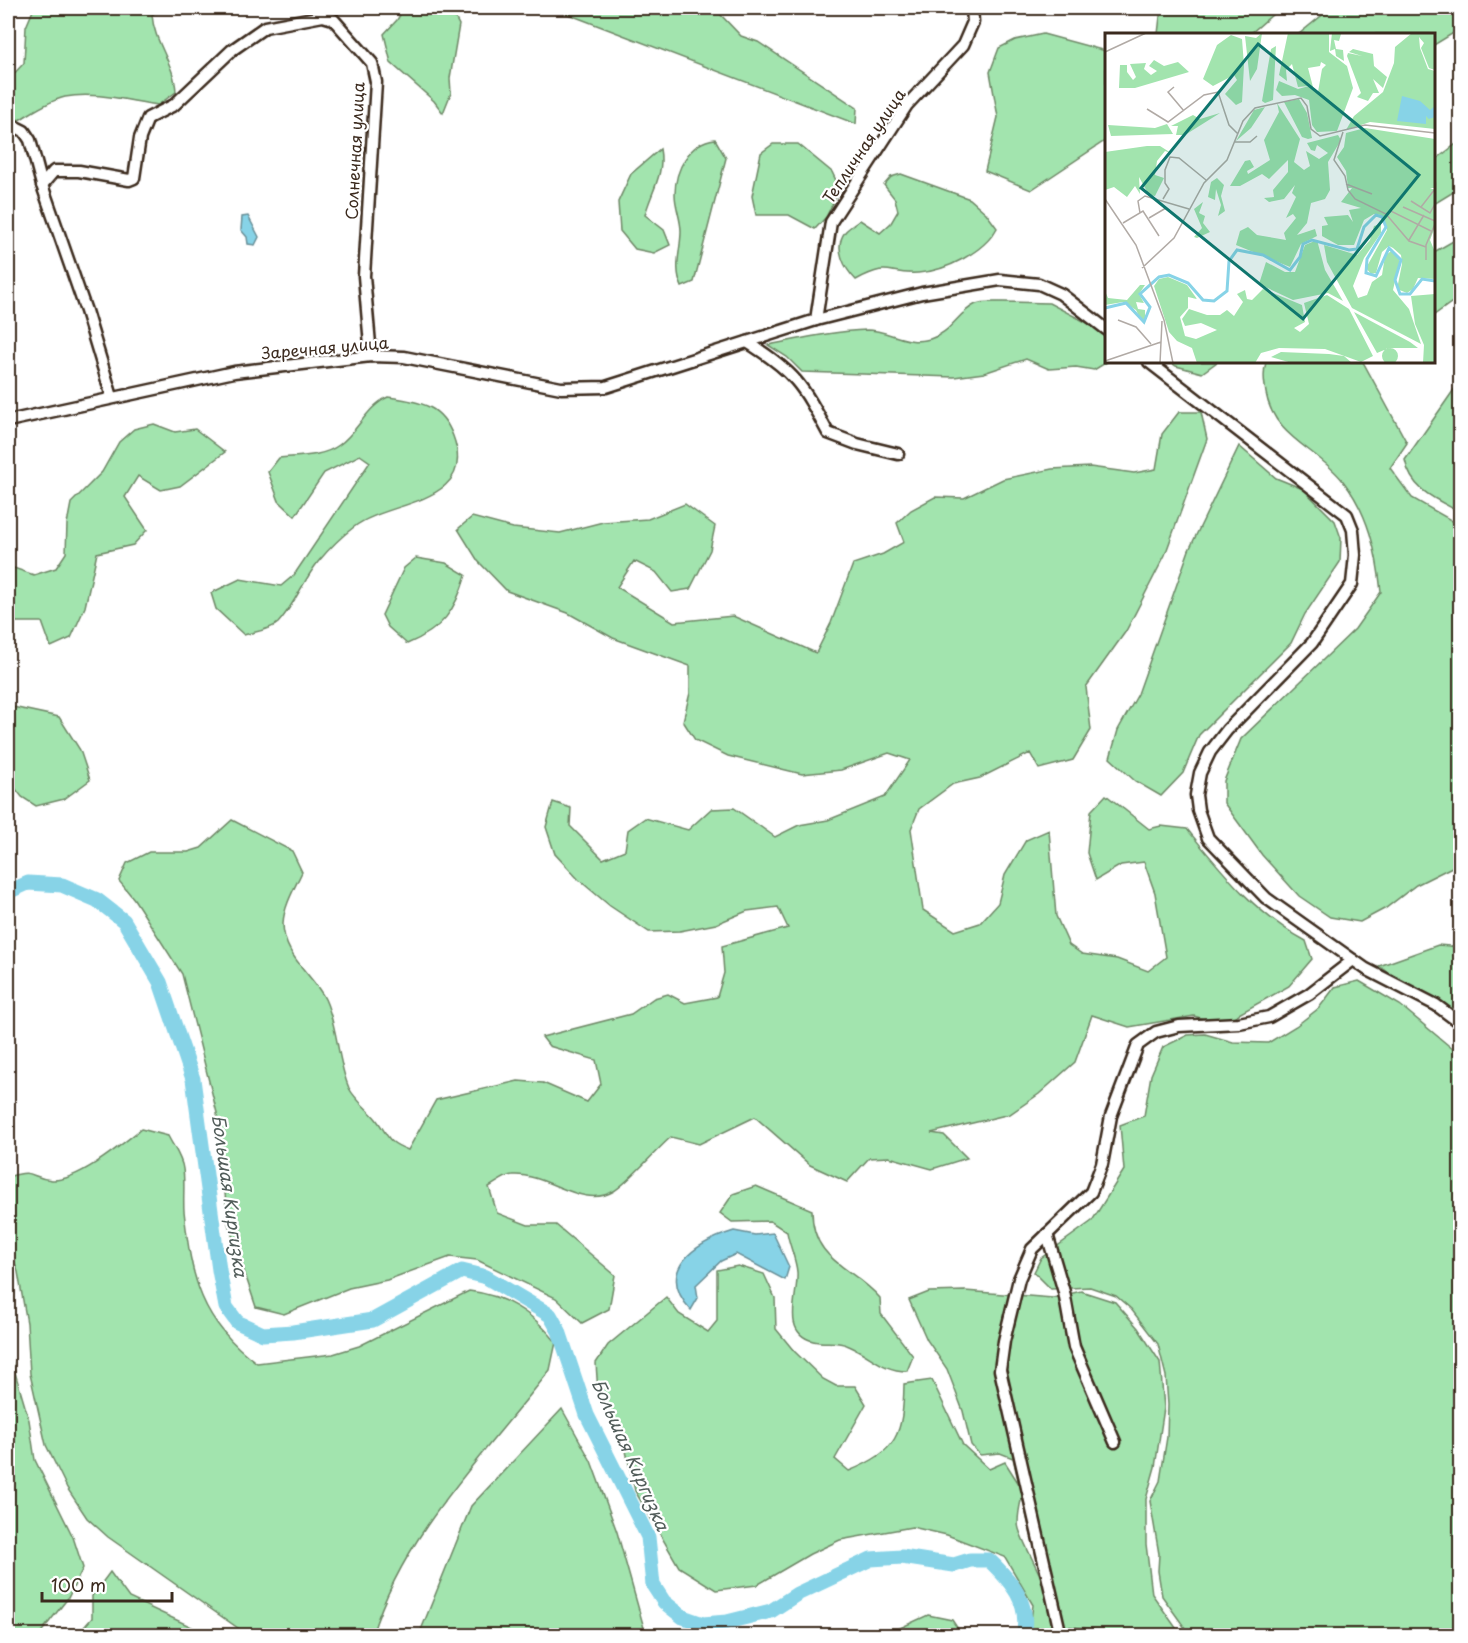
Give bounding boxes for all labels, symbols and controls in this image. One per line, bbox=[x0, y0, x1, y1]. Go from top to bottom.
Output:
inset map bbox=[1105, 33, 1435, 363]
street label: Солнечная улица bbox=[338, 82, 370, 220]
street label: Тепличная улица bbox=[816, 83, 910, 207]
street label: Заречная улица bbox=[260, 329, 389, 365]
water label: Большая Киргизка bbox=[206, 1113, 255, 1280]
water label: Большая Киргизка bbox=[586, 1374, 677, 1535]
scale bar bbox=[42, 1565, 172, 1603]
text: 100 m bbox=[51, 1571, 106, 1598]

